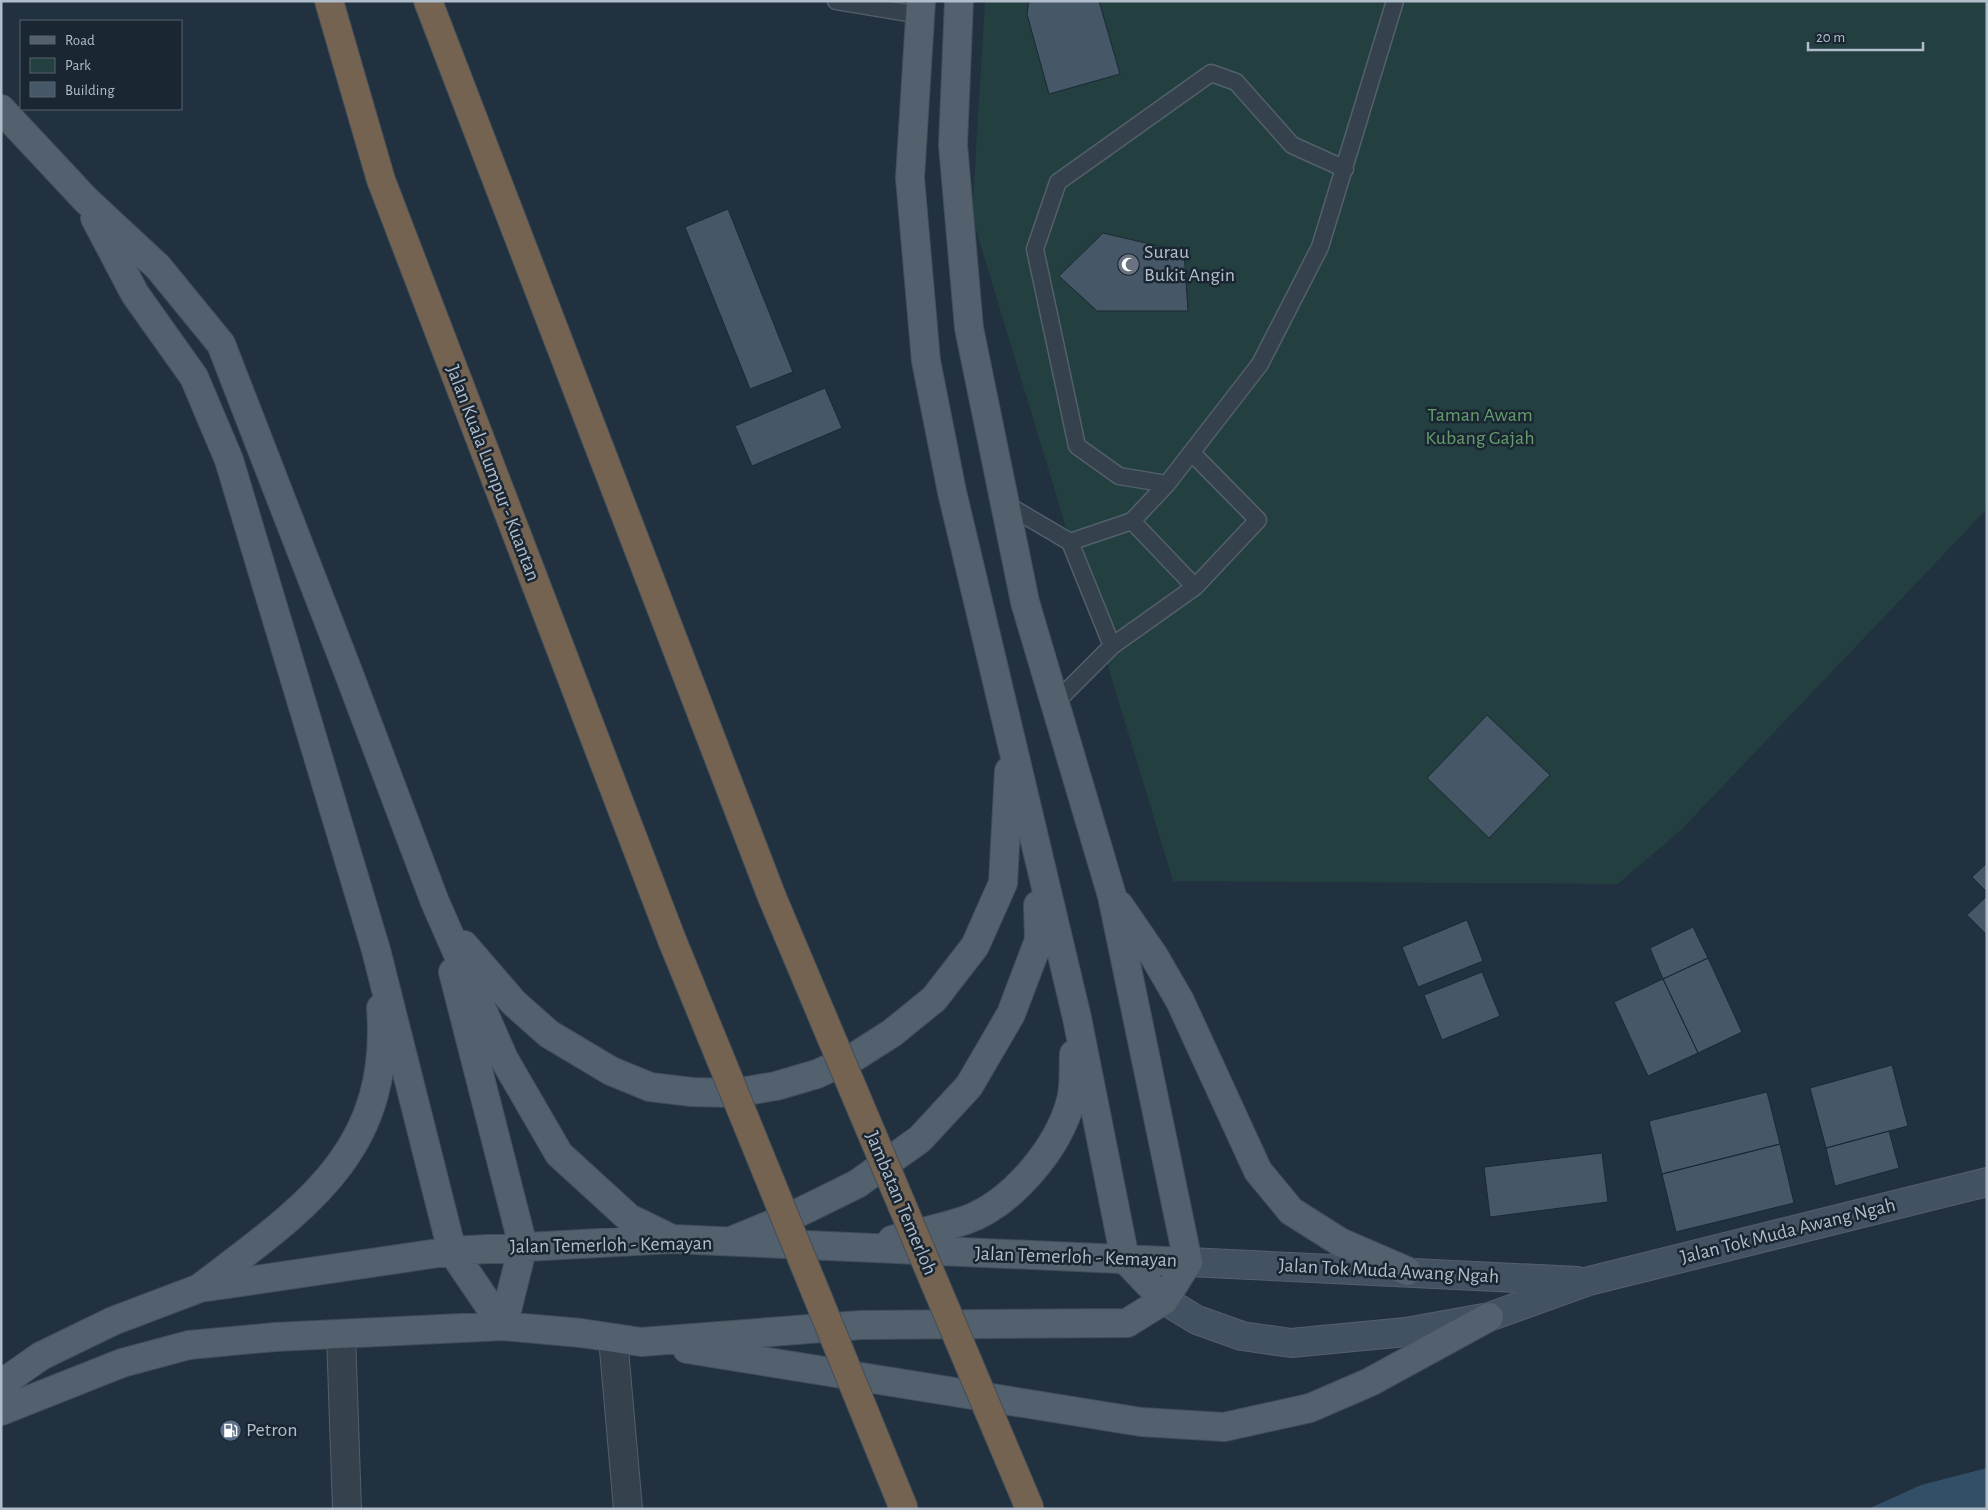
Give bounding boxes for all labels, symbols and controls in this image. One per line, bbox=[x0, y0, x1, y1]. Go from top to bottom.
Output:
legend bbox=[20, 20, 182, 110]
scale bar bbox=[1808, 20, 1923, 52]
text: 20 m bbox=[1816, 30, 1845, 45]
text: Road bbox=[65, 33, 95, 48]
text: Park bbox=[65, 58, 91, 73]
text: Building bbox=[65, 83, 115, 98]
place label: Surau Bukit Angin bbox=[1144, 242, 1235, 285]
mosque icon: Surau Bukit Angin bbox=[1116, 252, 1140, 276]
street label: Jalan Kuala Lumpur - Kuantan bbox=[442, 362, 544, 584]
park label: Taman Awam Kubang Gajah bbox=[1425, 405, 1535, 448]
street label: Jambatan Temerloh bbox=[862, 1128, 940, 1278]
street label: Jalan Tok Muda Awang Ngah bbox=[1678, 1195, 1898, 1267]
street label: Jalan Temerloh - Kemayan bbox=[510, 1233, 712, 1257]
street label: Jalan Temerloh - Kemayan bbox=[975, 1243, 1177, 1271]
street label: Jalan Tok Muda Awang Ngah bbox=[1278, 1255, 1500, 1287]
fuel station icon: Petron bbox=[218, 1418, 242, 1442]
place label: Petron bbox=[246, 1420, 298, 1440]

